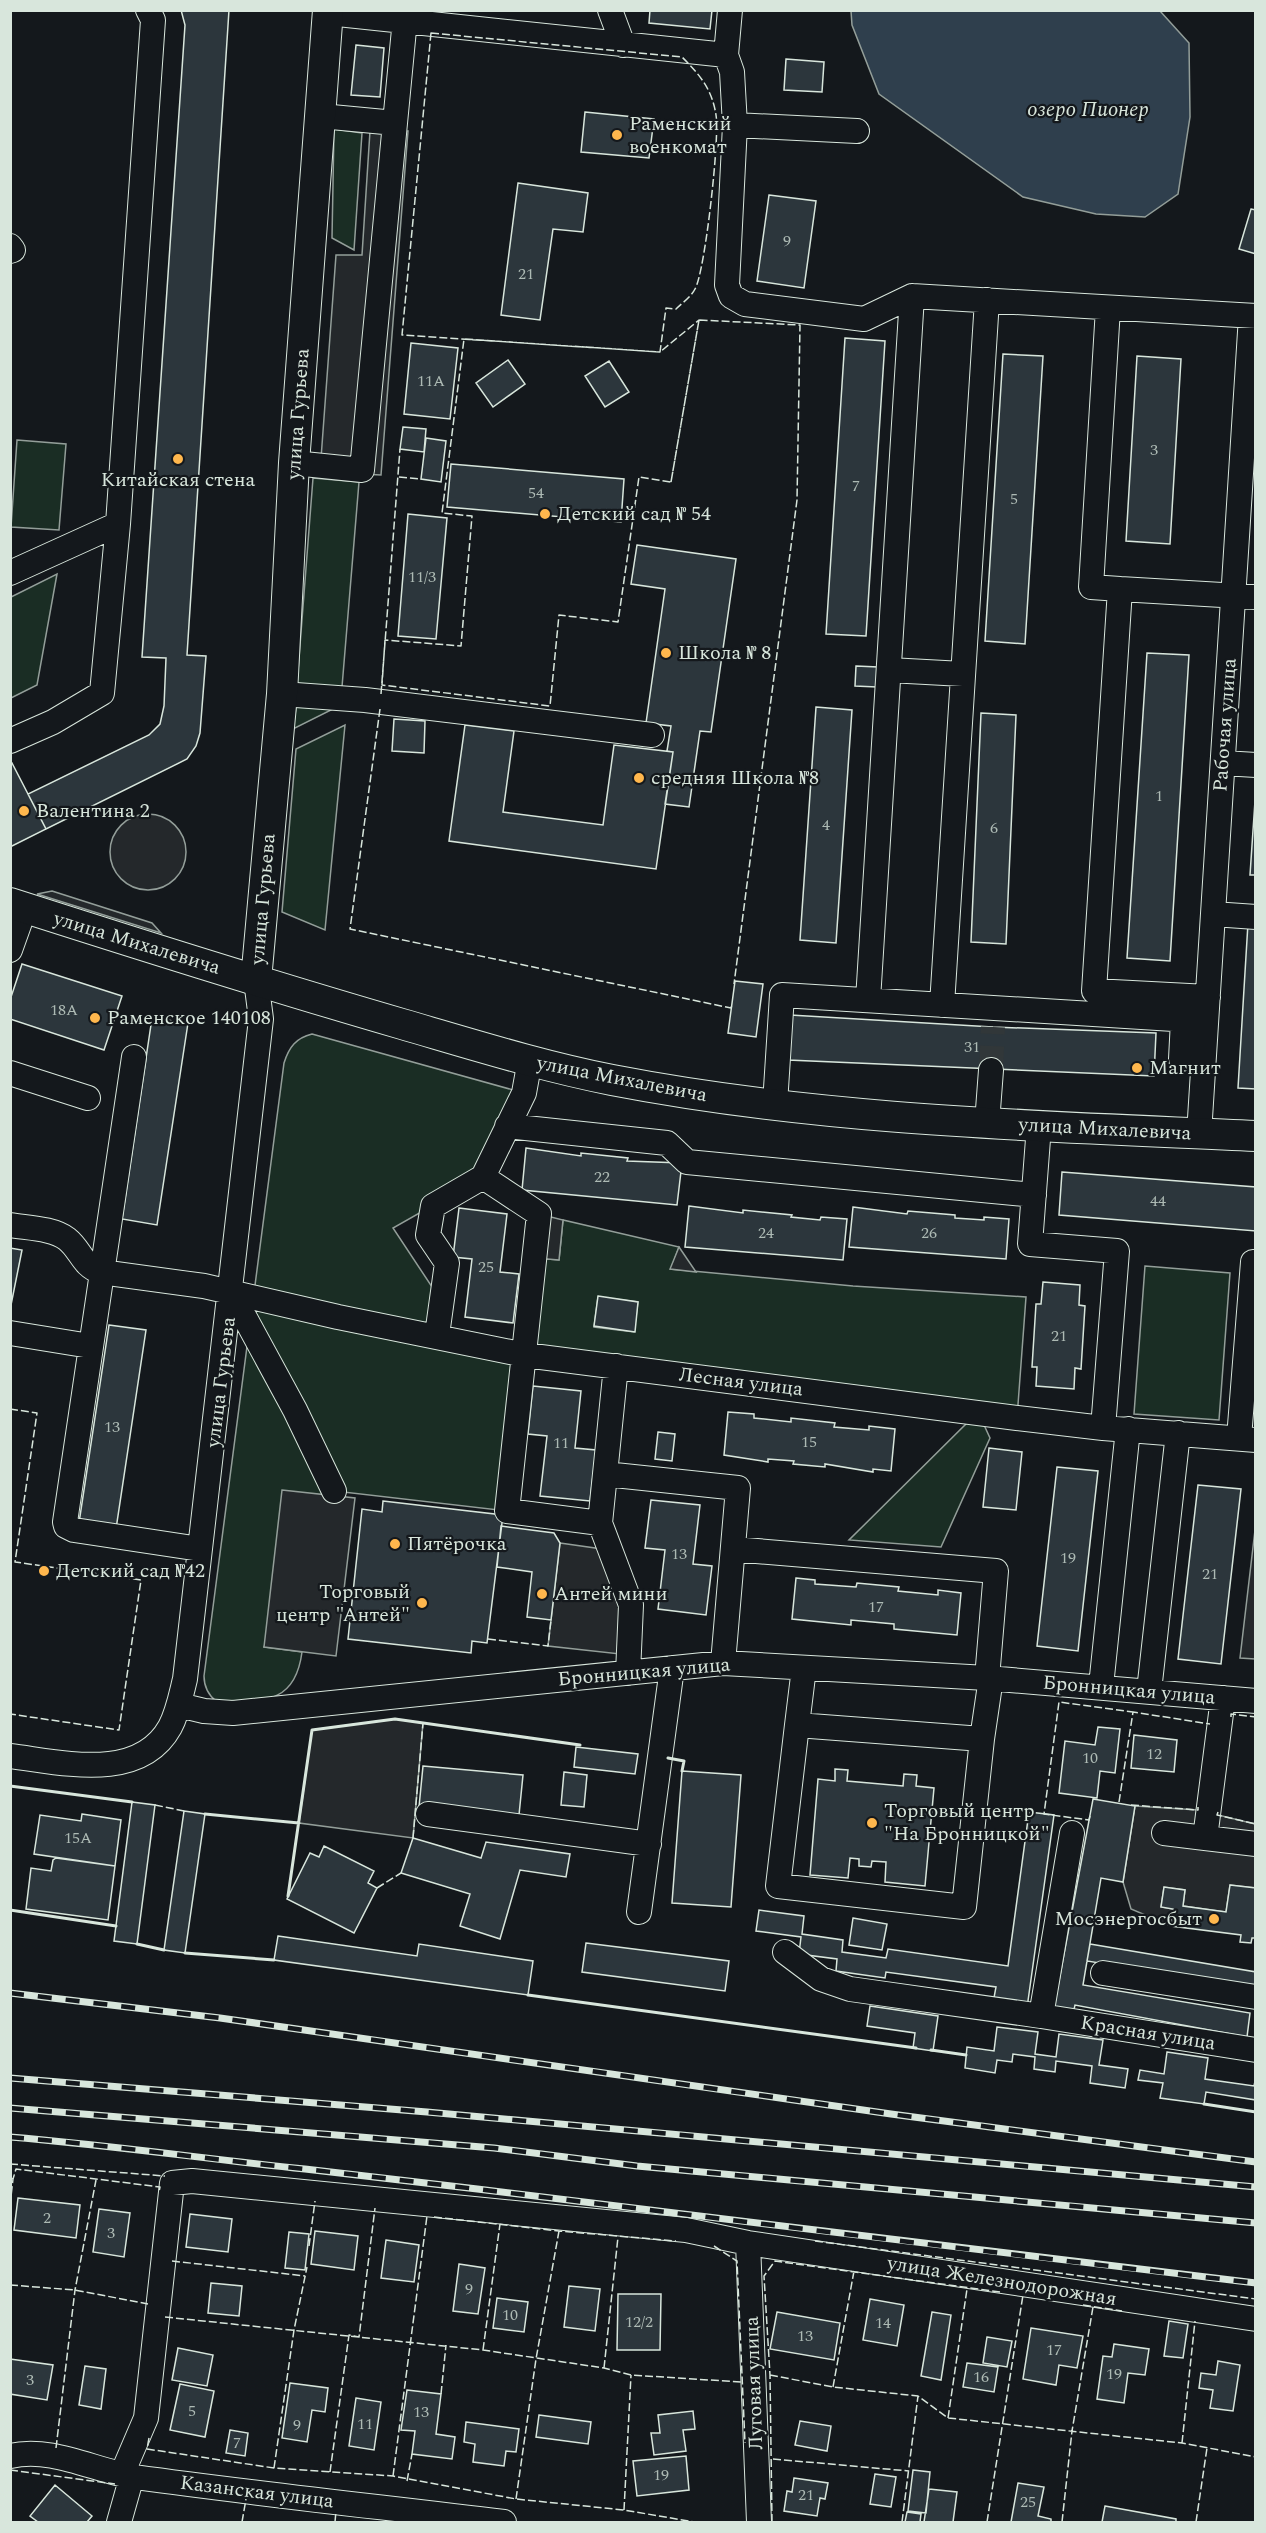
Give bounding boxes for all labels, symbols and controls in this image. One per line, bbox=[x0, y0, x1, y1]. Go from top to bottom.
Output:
water label: озеро Пионер bbox=[1027, 94, 1149, 126]
place label: Раменский военкомат bbox=[629, 109, 732, 162]
marker: Раменский военкомат bbox=[610, 128, 624, 142]
house number: 9 bbox=[783, 229, 791, 253]
house number: 21 bbox=[518, 262, 534, 286]
street label: улица Гурьева bbox=[278, 347, 318, 482]
house number: 11А bbox=[417, 369, 445, 393]
house number: 3 bbox=[1150, 438, 1158, 462]
marker: Китайская стена bbox=[171, 452, 185, 466]
place label: Китайская стена bbox=[101, 465, 256, 495]
house number: 7 bbox=[852, 474, 860, 498]
house number: 54 bbox=[528, 481, 544, 505]
house number: 5 bbox=[1010, 487, 1018, 511]
place label: Детский сад № 54 bbox=[557, 499, 711, 529]
marker: Детский сад № 54 bbox=[538, 507, 552, 521]
house number: 11/3 bbox=[408, 565, 436, 589]
place label: Школа № 8 bbox=[678, 638, 771, 668]
marker: Школа № 8 bbox=[659, 646, 673, 660]
street label: Рабочая улица bbox=[1205, 657, 1245, 793]
place label: средняя Школа №8 bbox=[651, 763, 819, 793]
marker: средняя Школа №8 bbox=[632, 771, 646, 785]
house number: 1 bbox=[1155, 784, 1163, 808]
place label: Валентина 2 bbox=[36, 796, 150, 826]
marker: Валентина 2 bbox=[17, 804, 31, 818]
house number: 4 bbox=[822, 813, 830, 837]
house number: 6 bbox=[990, 816, 998, 840]
street label: улица Гурьева bbox=[242, 832, 284, 967]
street label: улица Михалевича bbox=[49, 903, 224, 983]
house number: 18А bbox=[50, 998, 78, 1022]
place label: Раменское 140108 bbox=[107, 1003, 271, 1033]
marker: Раменское 140108 bbox=[88, 1011, 102, 1025]
house number: 31 bbox=[964, 1035, 980, 1059]
street label: улица Михалевича bbox=[533, 1048, 710, 1110]
place label: Магнит bbox=[1149, 1053, 1221, 1083]
marker: Магнит bbox=[1130, 1061, 1144, 1075]
street label: улица Михалевича bbox=[1017, 1109, 1192, 1149]
house number: 22 bbox=[594, 1165, 610, 1189]
house number: 44 bbox=[1150, 1189, 1166, 1213]
house number: 24 bbox=[758, 1221, 774, 1245]
house number: 26 bbox=[921, 1221, 937, 1245]
house number: 25 bbox=[478, 1255, 494, 1279]
street label: улица Гурьева bbox=[198, 1315, 244, 1450]
house number: 21 bbox=[1051, 1324, 1067, 1348]
street label: Лесная улица bbox=[677, 1360, 805, 1405]
house number: 13 bbox=[104, 1415, 120, 1439]
house number: 15 bbox=[801, 1430, 817, 1454]
house number: 11 bbox=[553, 1431, 569, 1455]
place label: Пятёрочка bbox=[407, 1529, 507, 1559]
marker: Пятёрочка bbox=[388, 1537, 402, 1551]
house number: 13 bbox=[671, 1542, 687, 1566]
house number: 19 bbox=[1060, 1546, 1076, 1570]
place label: Детский сад №42 bbox=[56, 1556, 205, 1586]
house number: 21 bbox=[1202, 1562, 1218, 1586]
marker: Детский сад №42 bbox=[37, 1564, 51, 1578]
place label: Торговый центр "Антей" bbox=[276, 1577, 410, 1630]
place label: Антей мини bbox=[554, 1579, 667, 1609]
marker: Антей мини bbox=[535, 1587, 549, 1601]
house number: 17 bbox=[868, 1595, 884, 1619]
marker: Торговый центр "Антей" bbox=[415, 1596, 429, 1610]
street label: Бронницкая улица bbox=[556, 1649, 732, 1694]
street label: Бронницкая улица bbox=[1041, 1668, 1217, 1713]
house number: 12 bbox=[1146, 1742, 1162, 1766]
house number: 10 bbox=[1082, 1746, 1098, 1770]
place label: Торговый центр "На Бронницкой" bbox=[884, 1796, 1050, 1849]
marker: Торговый центр "На Бронницкой" bbox=[865, 1816, 879, 1830]
house number: 15А bbox=[64, 1826, 92, 1850]
place label: Мосэнергосбыт bbox=[1054, 1904, 1202, 1934]
marker: Мосэнергосбыт bbox=[1207, 1912, 1221, 1926]
street label: Красная улица bbox=[1078, 2008, 1218, 2059]
house number: 2 bbox=[43, 2206, 51, 2230]
house number: 3 bbox=[107, 2221, 115, 2245]
street label: улица Железнодорожная bbox=[884, 2248, 1119, 2314]
house number: 9 bbox=[465, 2277, 473, 2301]
house number: 10 bbox=[502, 2303, 518, 2327]
house number: 12/2 bbox=[625, 2310, 653, 2334]
house number: 14 bbox=[875, 2311, 891, 2335]
street label: Луговая улица bbox=[737, 2315, 771, 2450]
house number: 13 bbox=[797, 2324, 813, 2348]
house number: 17 bbox=[1046, 2338, 1062, 2362]
house number: 19 bbox=[1106, 2362, 1122, 2386]
house number: 16 bbox=[973, 2365, 989, 2389]
house number: 3 bbox=[26, 2368, 34, 2392]
house number: 5 bbox=[188, 2399, 196, 2423]
house number: 13 bbox=[413, 2400, 429, 2424]
house number: 11 bbox=[357, 2412, 373, 2436]
house number: 9 bbox=[293, 2413, 301, 2437]
house number: 7 bbox=[233, 2431, 241, 2455]
house number: 19 bbox=[653, 2463, 669, 2487]
street label: Казанская улица bbox=[178, 2468, 336, 2516]
house number: 21 bbox=[798, 2483, 814, 2507]
house number: 25 bbox=[1020, 2490, 1036, 2514]

